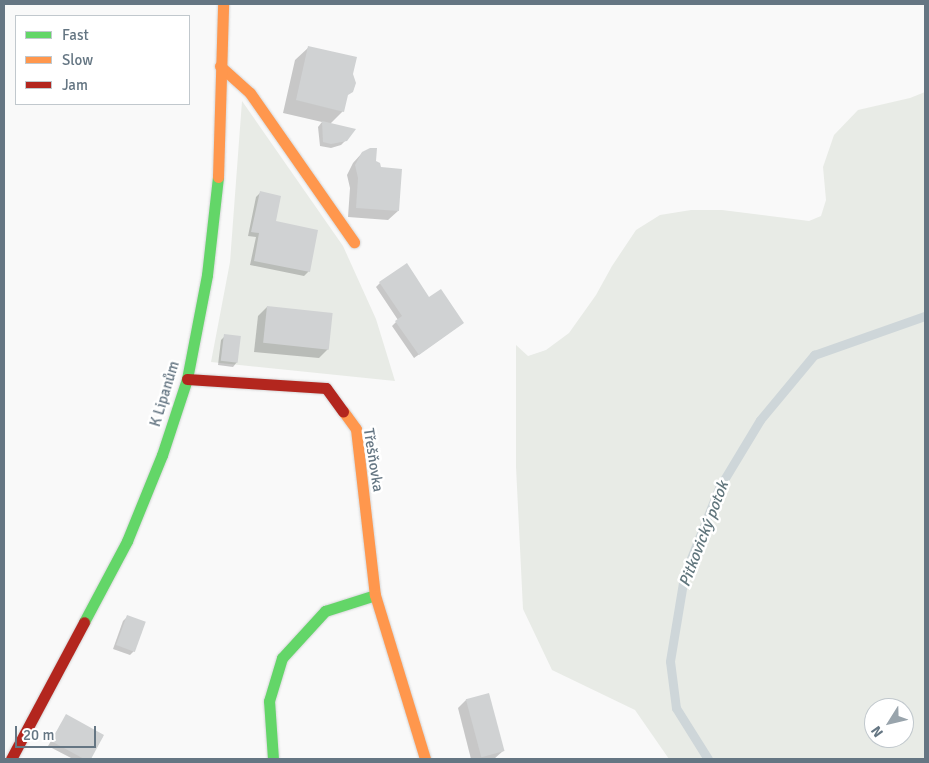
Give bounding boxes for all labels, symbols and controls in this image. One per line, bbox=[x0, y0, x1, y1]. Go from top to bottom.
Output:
legend bbox=[15, 15, 190, 105]
text: Fast bbox=[62, 26, 89, 44]
text: Slow bbox=[62, 51, 93, 69]
text: Jam bbox=[62, 76, 88, 94]
street label: K Lipanům bbox=[146, 359, 184, 429]
street label: Třešňovka bbox=[359, 427, 387, 493]
water label: Pitkovický potok bbox=[675, 479, 733, 589]
north arrow bbox=[864, 698, 914, 748]
scale bar bbox=[18, 716, 99, 748]
text: N bbox=[868, 723, 887, 740]
text: 20 m bbox=[23, 726, 54, 744]

